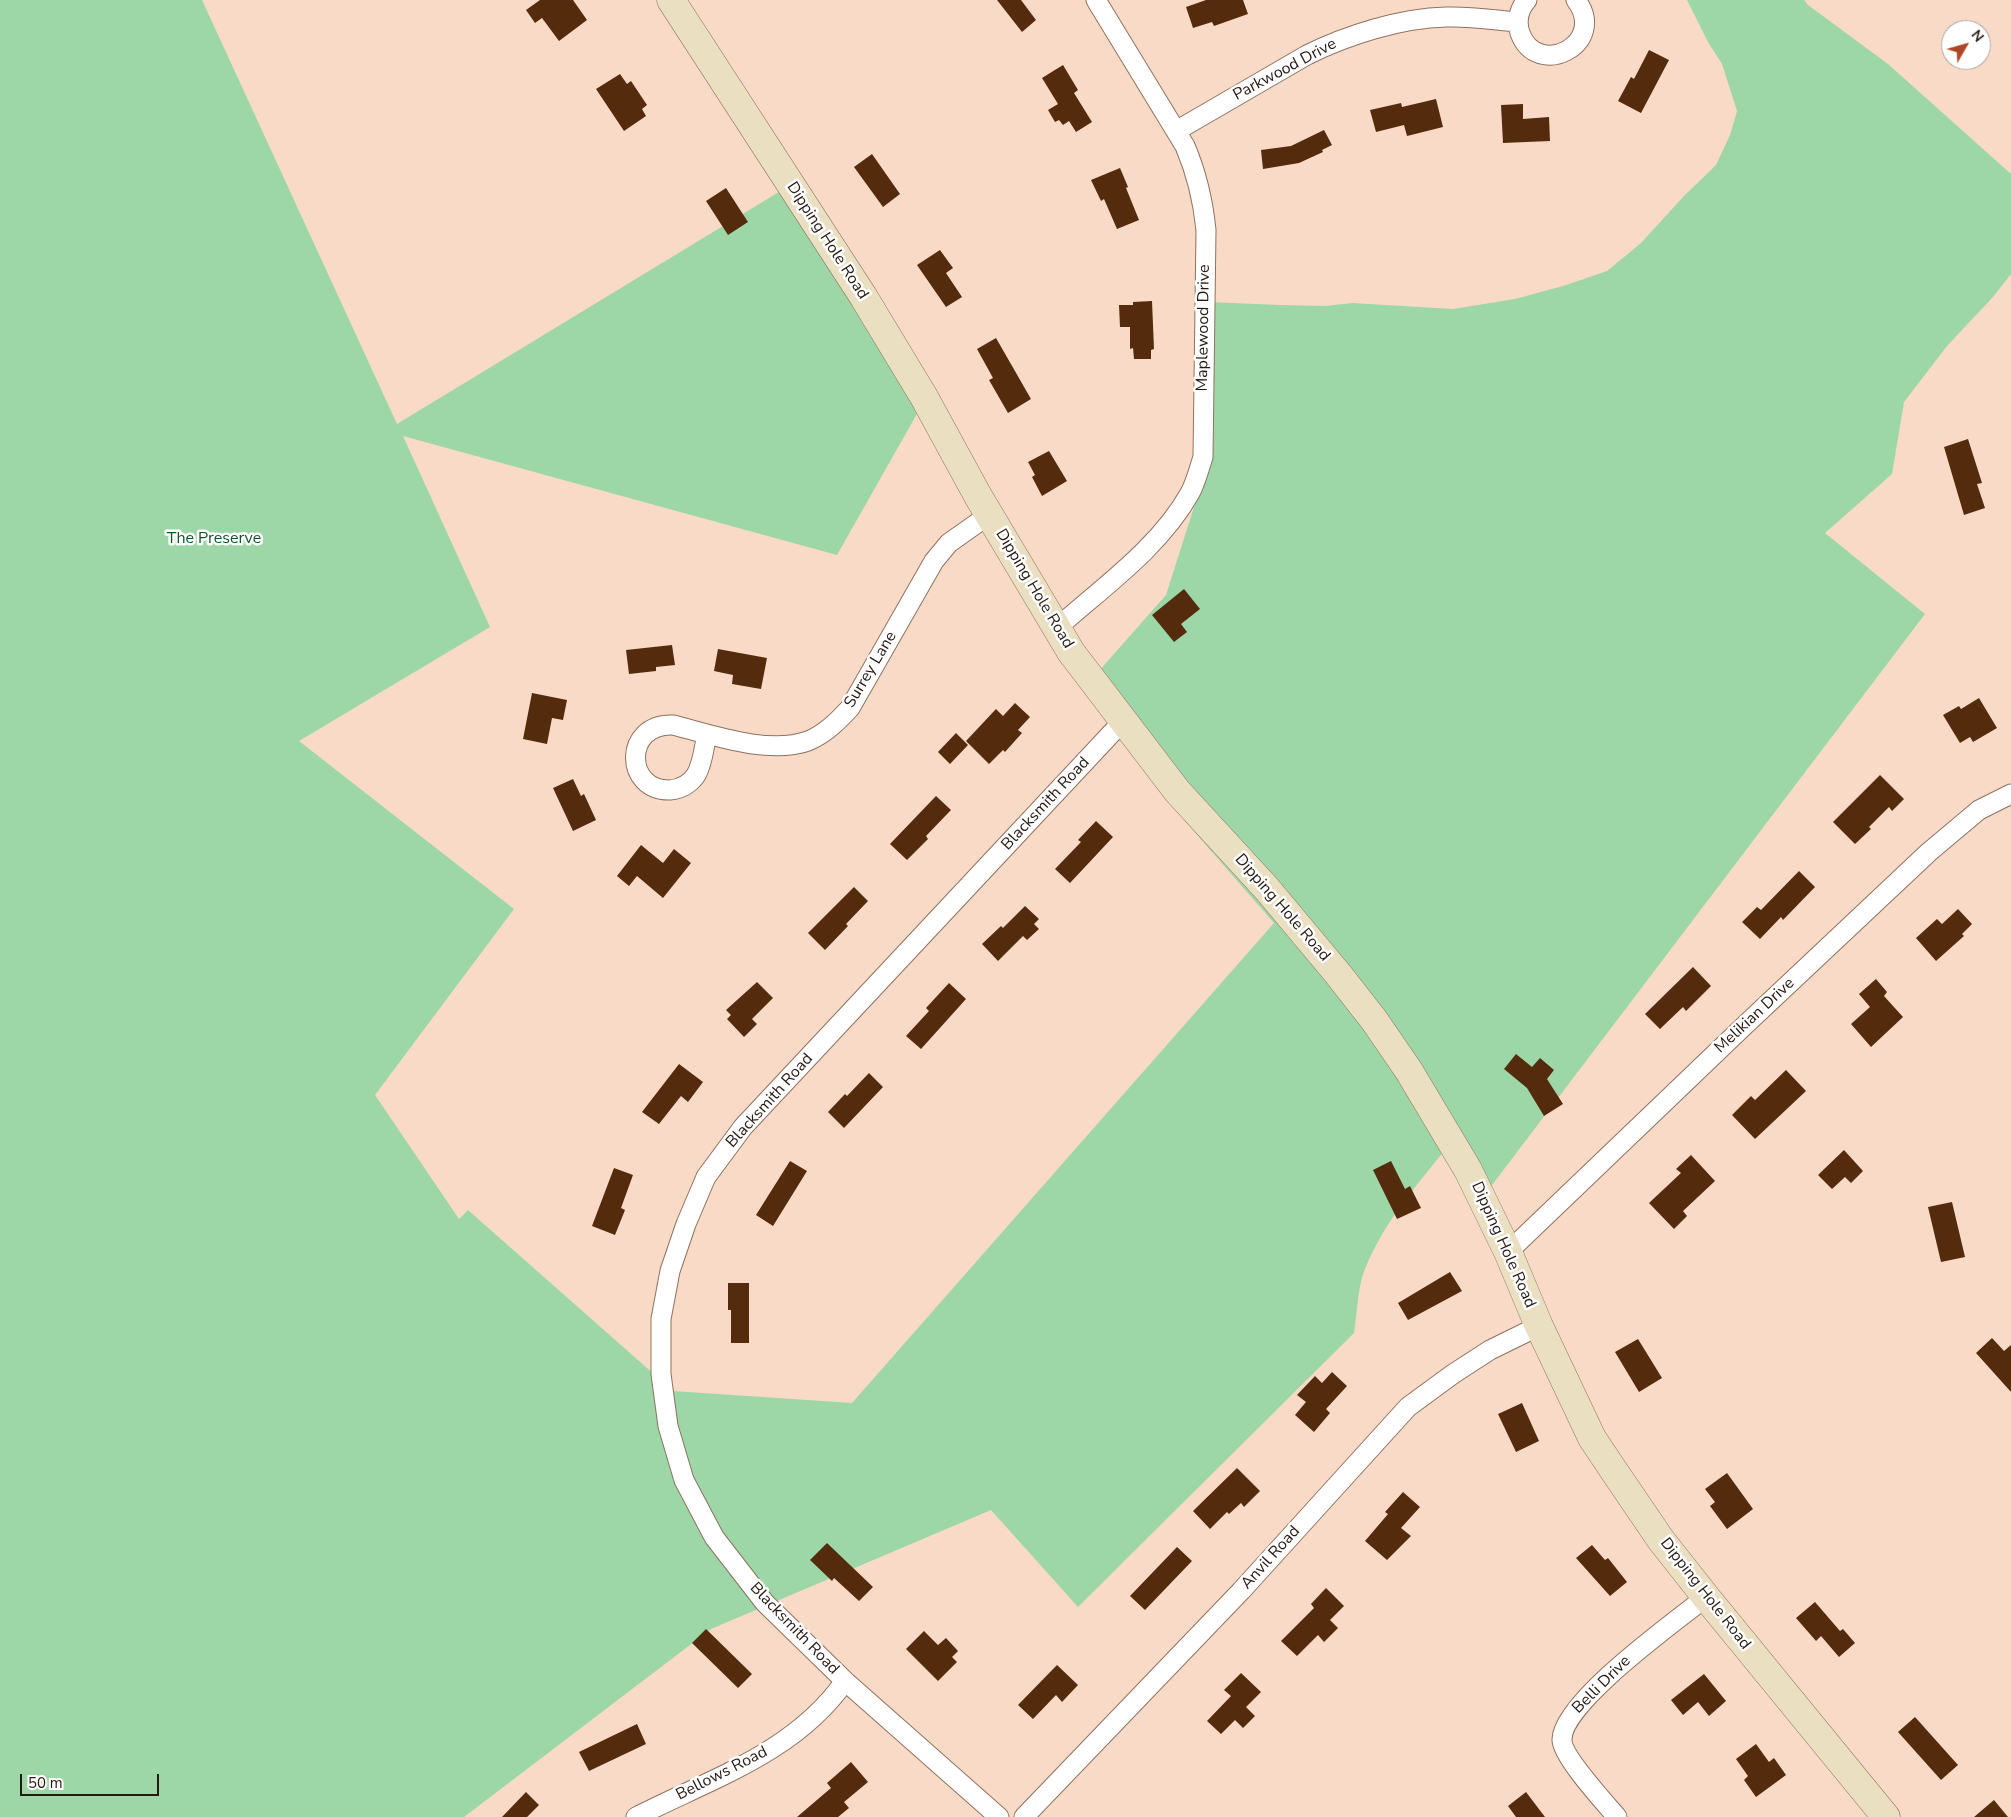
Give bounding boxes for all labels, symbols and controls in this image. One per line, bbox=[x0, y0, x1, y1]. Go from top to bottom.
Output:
north arrow bbox=[1941, 20, 1991, 70]
text: N bbox=[1967, 26, 1988, 46]
street label: Parkwood Drive bbox=[1230, 35, 1340, 105]
street label: Dipping Hole Road bbox=[782, 179, 872, 303]
street label: Maplewood Drive bbox=[1193, 264, 1215, 392]
street label: Dipping Hole Road bbox=[991, 526, 1077, 652]
park label: The Preserve bbox=[167, 529, 261, 549]
street label: Surrey Lane bbox=[841, 628, 901, 712]
street label: Blacksmith Road bbox=[998, 753, 1094, 855]
street label: Dipping Hole Road bbox=[1230, 850, 1334, 966]
street label: Melikian Drive bbox=[1711, 974, 1799, 1058]
street label: Blacksmith Road bbox=[723, 1050, 817, 1152]
street label: Dipping Hole Road bbox=[1467, 1179, 1539, 1311]
street label: Anvil Road bbox=[1238, 1522, 1304, 1594]
street label: Dipping Hole Road bbox=[1656, 1534, 1754, 1654]
street label: Blacksmith Road bbox=[745, 1579, 843, 1679]
street label: Belli Drive bbox=[1569, 1652, 1635, 1718]
street label: Bellows Road bbox=[673, 1743, 771, 1805]
scale bar bbox=[22, 1764, 161, 1796]
text: 50 m bbox=[28, 1773, 63, 1793]

